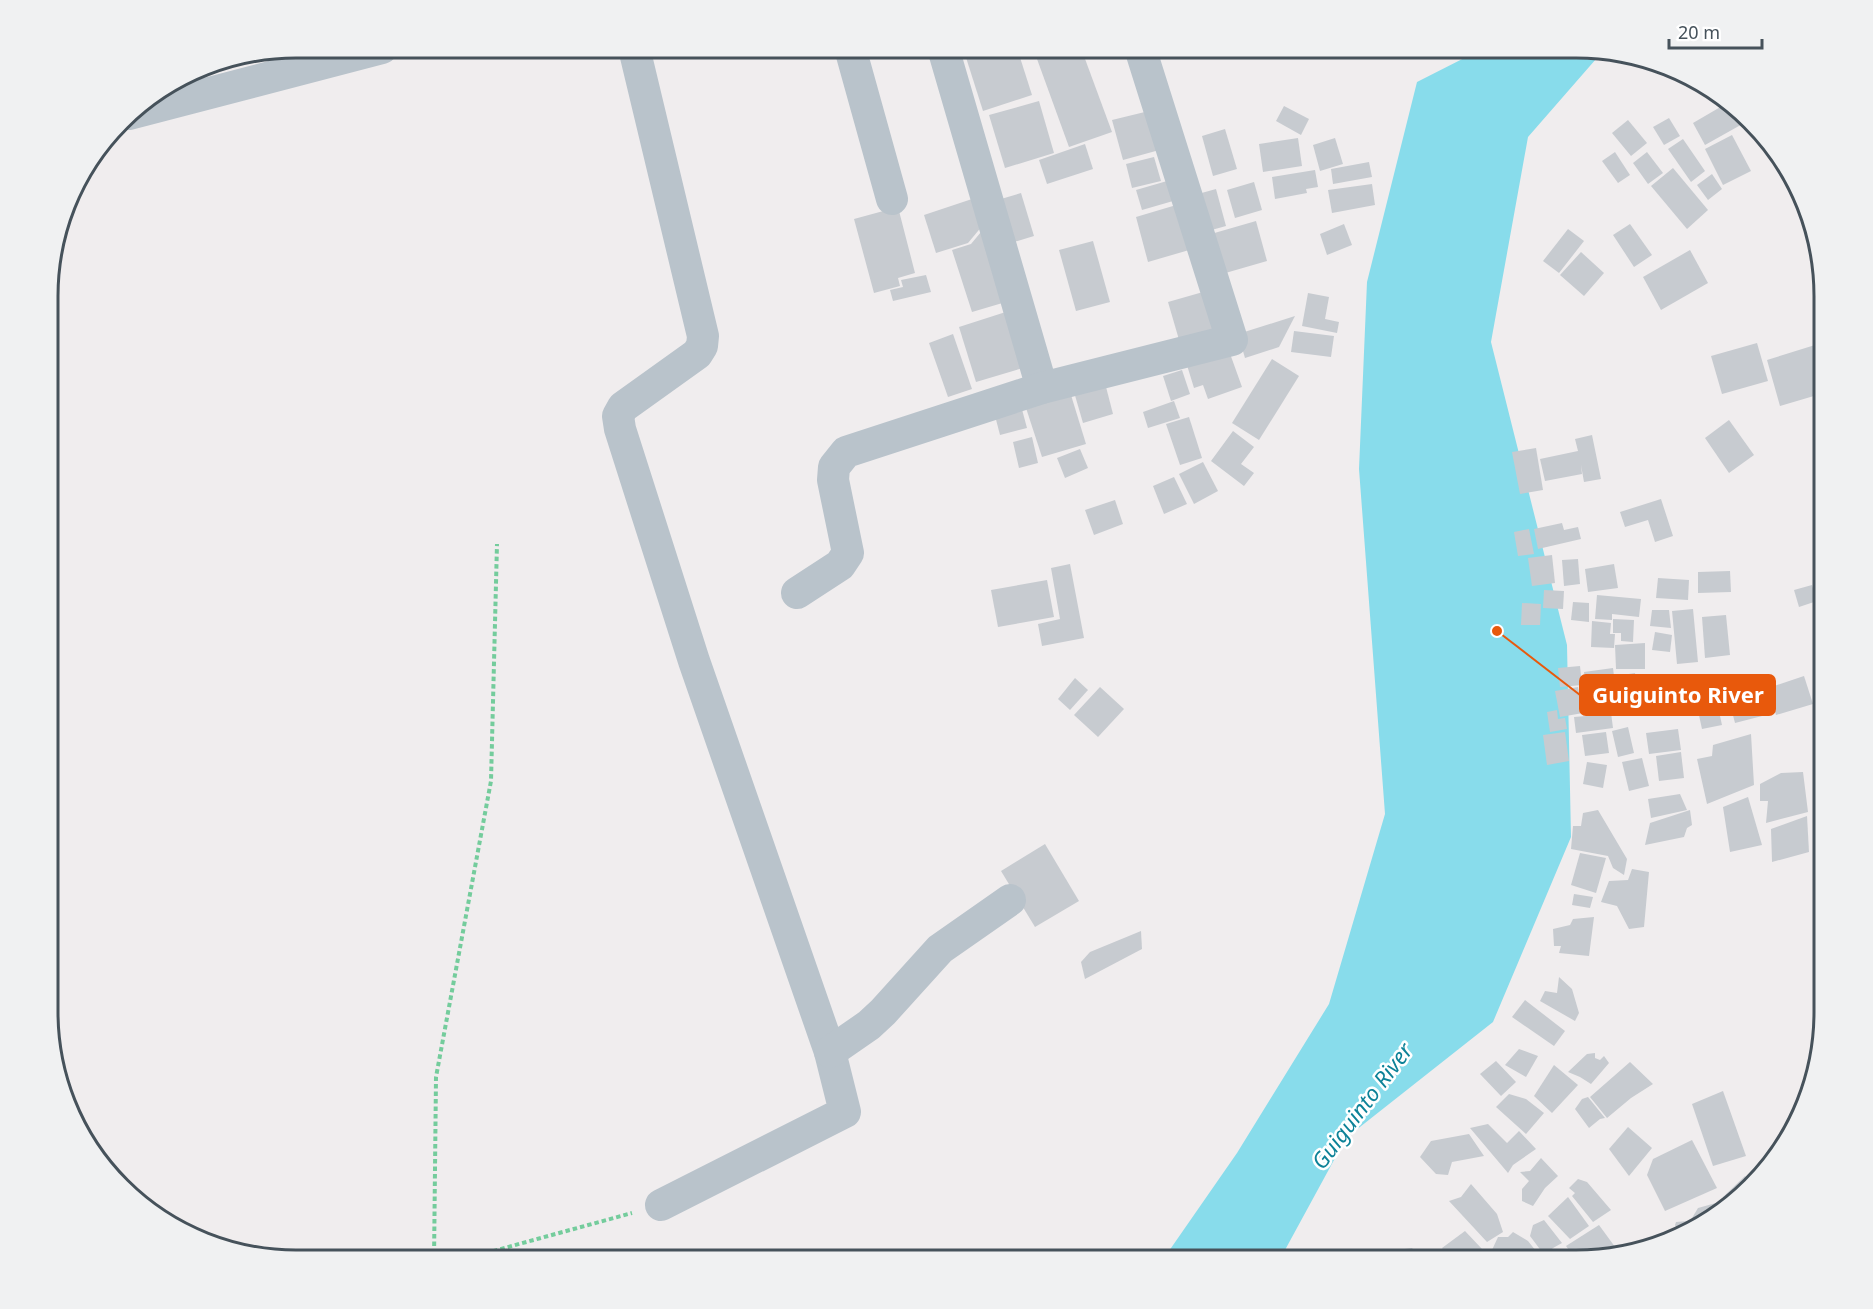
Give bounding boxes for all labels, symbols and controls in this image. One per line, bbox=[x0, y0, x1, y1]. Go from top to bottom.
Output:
scale bar bbox=[1669, 12, 1762, 50]
text: 20 m bbox=[1678, 20, 1720, 44]
callout: Guiguinto River bbox=[1580, 675, 1775, 715]
text: Guiguinto River bbox=[1592, 679, 1764, 709]
water label: Guiguinto River bbox=[1304, 1035, 1419, 1175]

